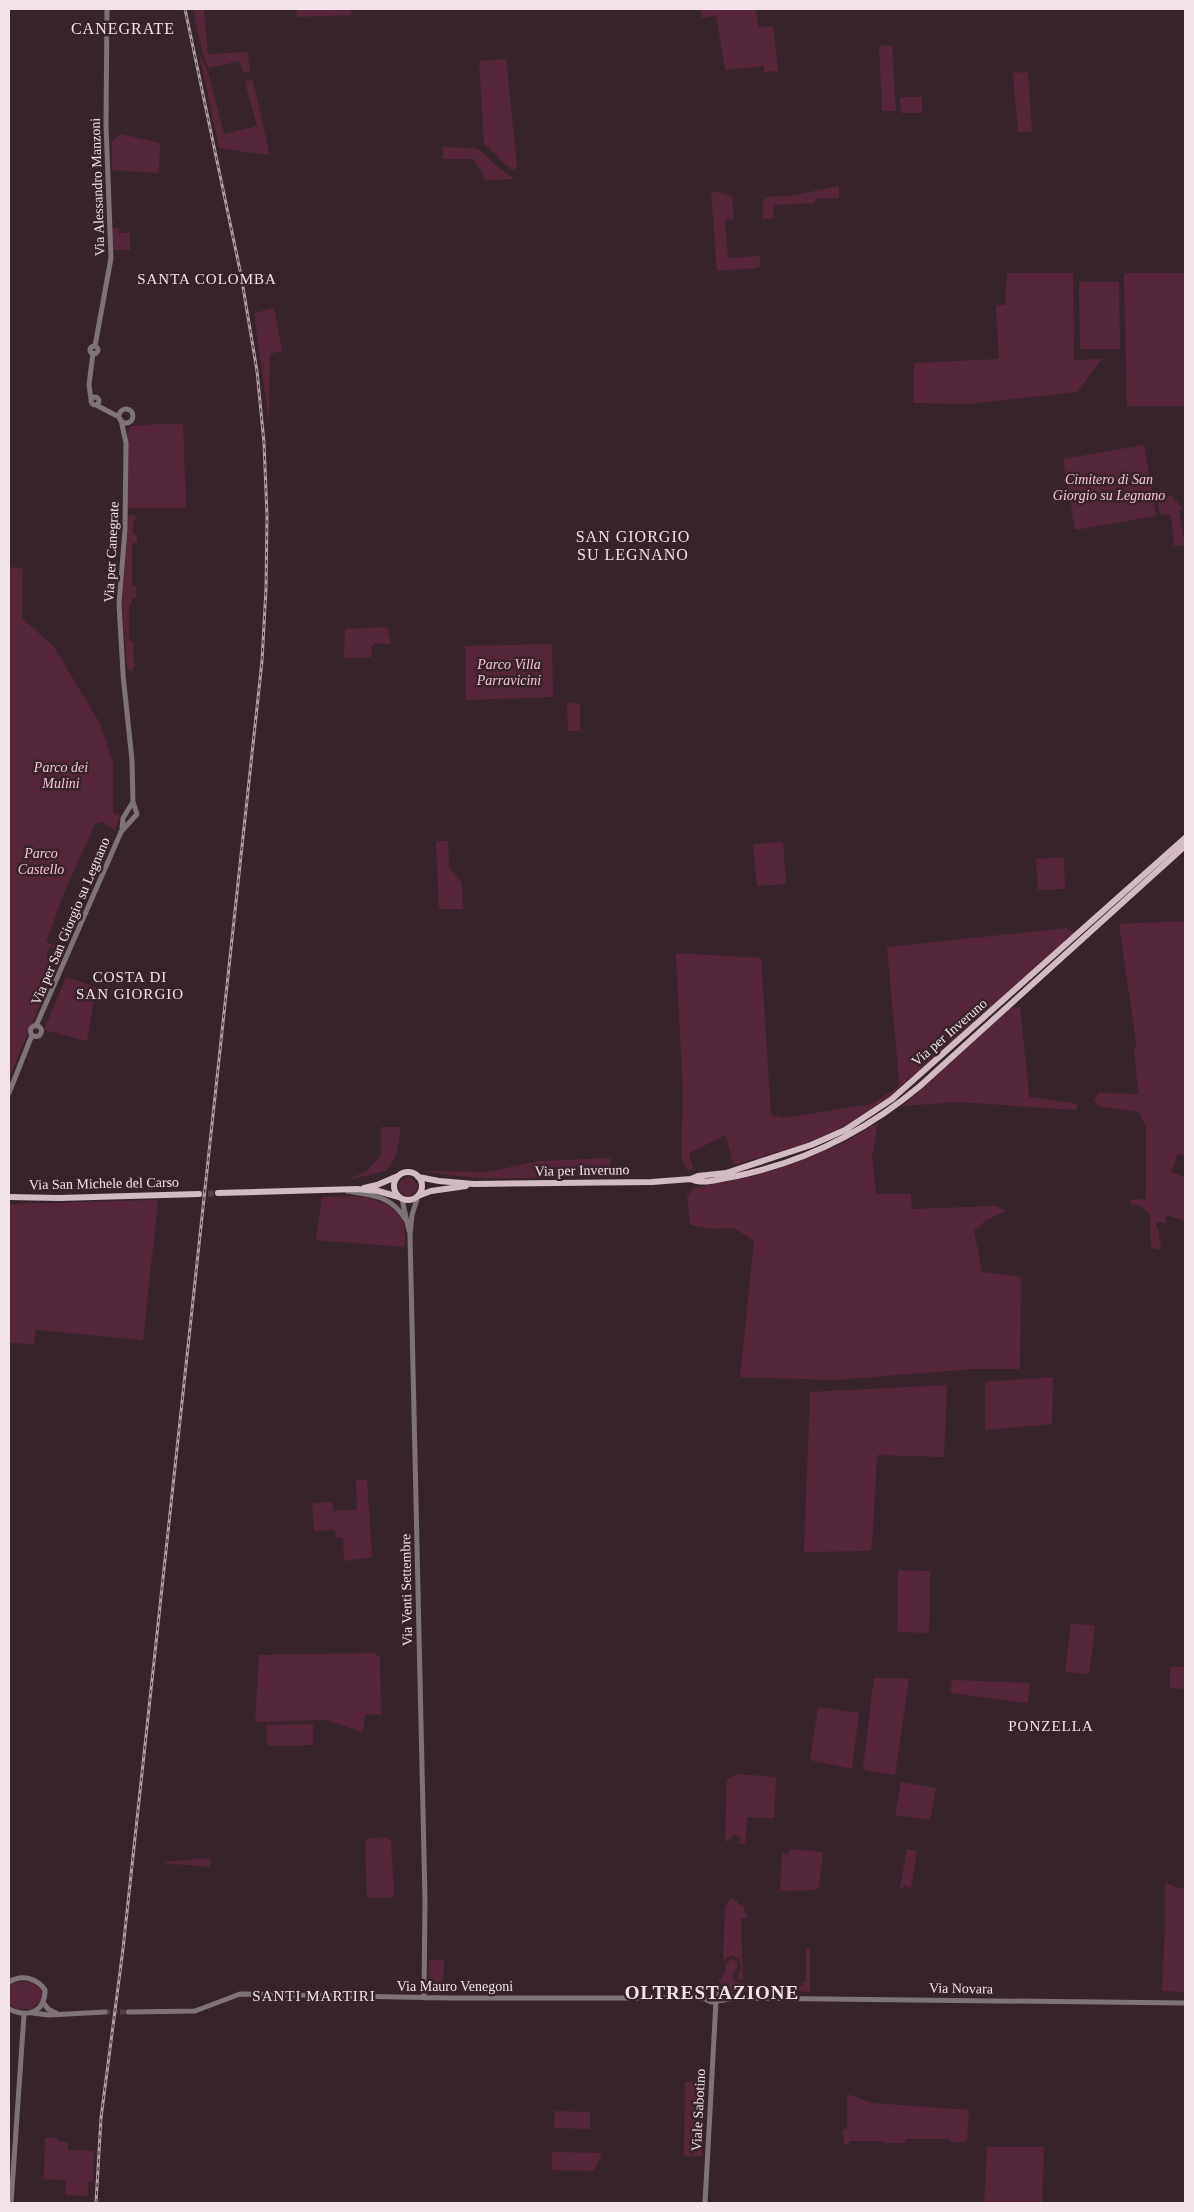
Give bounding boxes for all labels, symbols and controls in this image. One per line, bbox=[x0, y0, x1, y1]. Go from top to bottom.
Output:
district label: CANEGRATE bbox=[71, 20, 175, 37]
street label: Via Alessandro Manzoni bbox=[88, 117, 107, 256]
district label: SANTA COLOMBA bbox=[137, 271, 277, 287]
park label: Cimitero di San Giorgio su Legnano bbox=[1053, 472, 1165, 503]
street label: Via per Canegrate bbox=[101, 501, 122, 603]
district label: SAN GIORGIO SU LEGNANO bbox=[576, 528, 690, 563]
park label: Parco Villa Parravicini bbox=[476, 657, 541, 688]
park label: Parco dei Mulini bbox=[33, 760, 88, 791]
street label: Via per San Giorgio su Legnano bbox=[28, 835, 113, 1007]
park label: Parco Castello bbox=[18, 846, 64, 877]
district label: COSTA DI SAN GIORGIO bbox=[76, 969, 184, 1002]
street label: Via per Inveruno bbox=[909, 996, 990, 1069]
street label: Via per Inveruno bbox=[534, 1162, 630, 1179]
street label: Via San Michele del Carso bbox=[29, 1175, 179, 1192]
street label: Via Venti Settembre bbox=[398, 1534, 415, 1646]
district label: PONZELLA bbox=[1008, 1718, 1094, 1734]
street label: Via Mauro Venegoni bbox=[397, 1979, 513, 1994]
street label: Via Novara bbox=[929, 1980, 994, 1997]
district label: OLTRESTAZIONE bbox=[625, 1982, 799, 2003]
district label: SANTI MARTIRI bbox=[252, 1988, 376, 2004]
street label: Viale Sabotino bbox=[689, 2068, 708, 2152]

